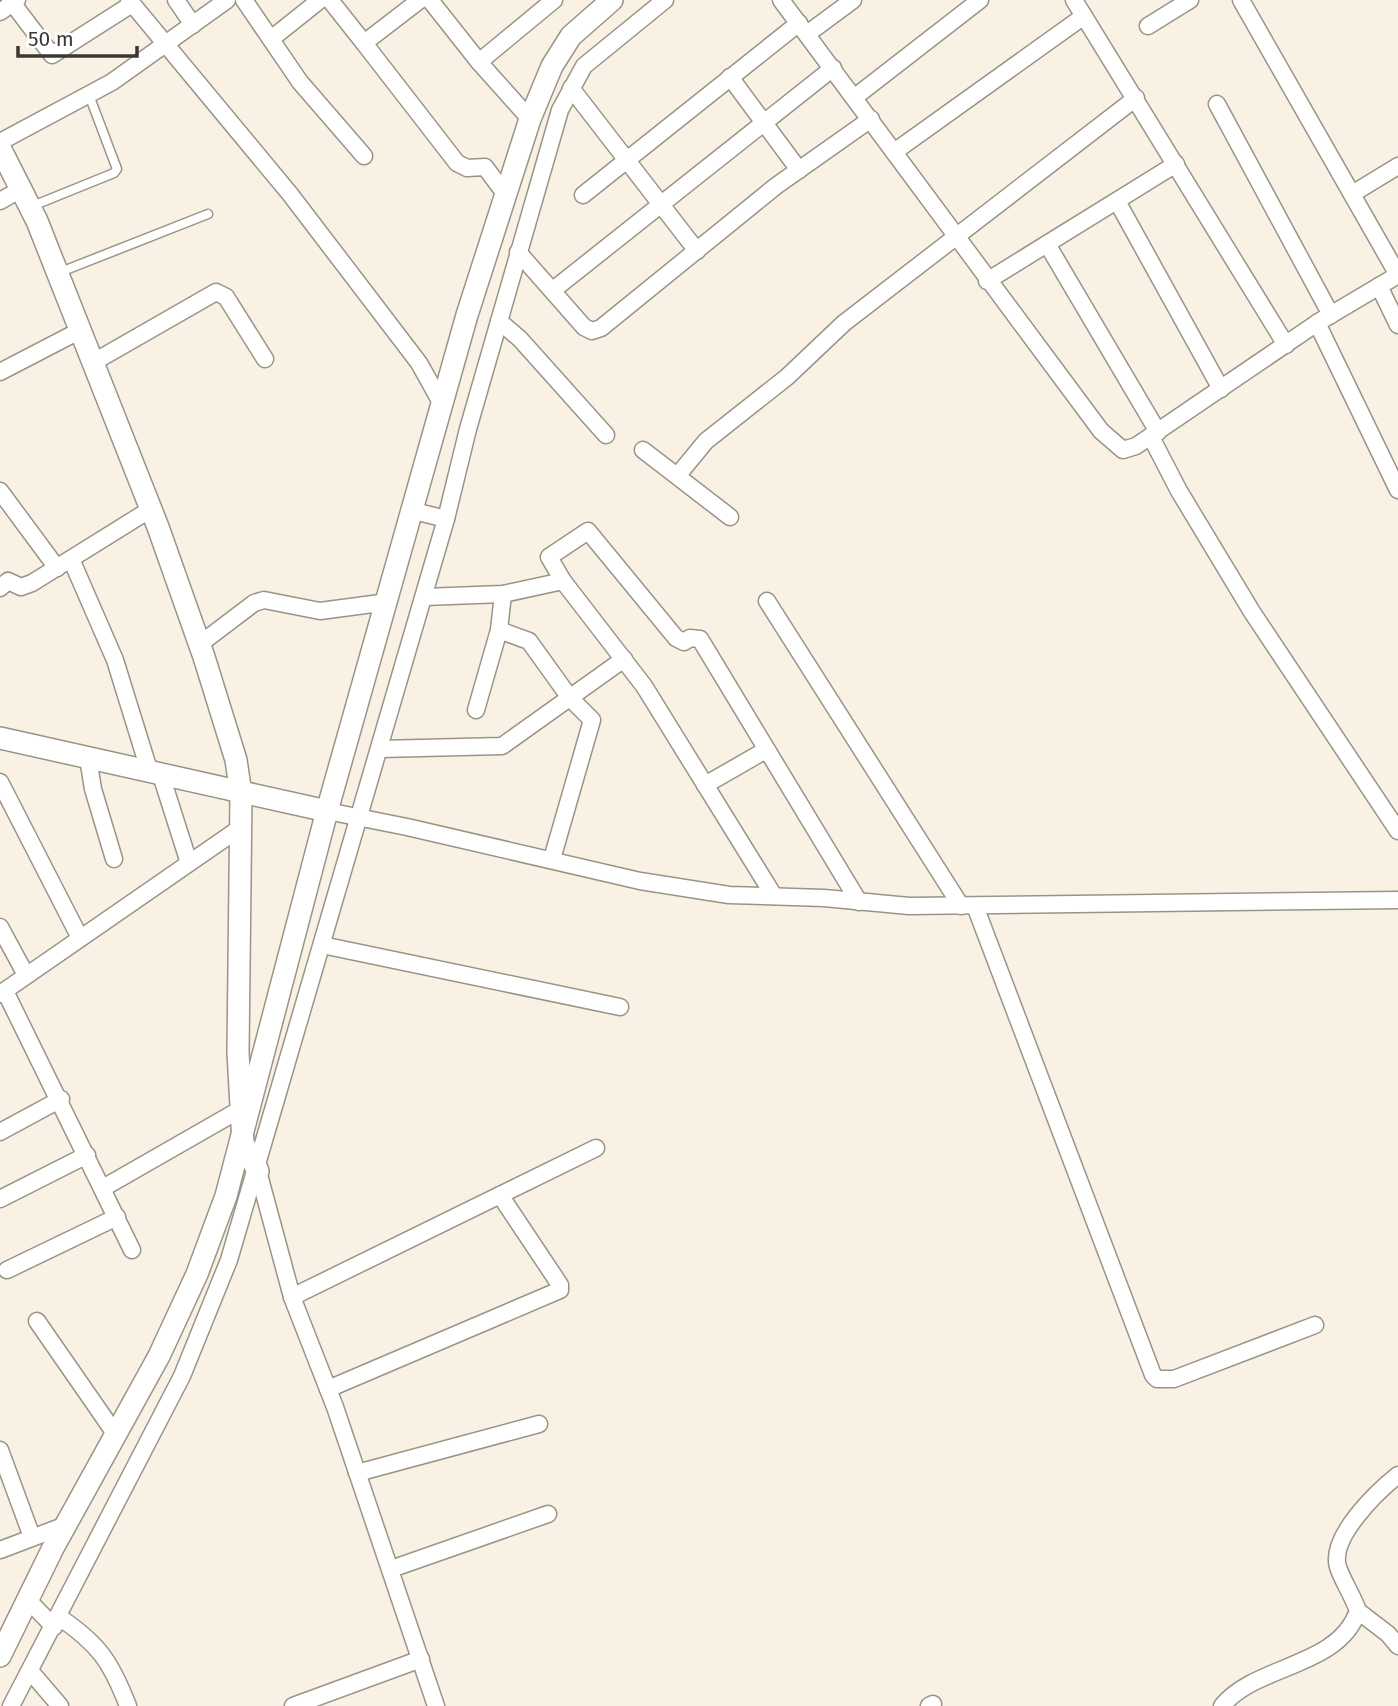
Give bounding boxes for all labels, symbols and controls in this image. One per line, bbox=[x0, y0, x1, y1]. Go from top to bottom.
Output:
scale bar bbox=[18, 14, 136, 58]
text: 50 m bbox=[28, 26, 74, 52]

